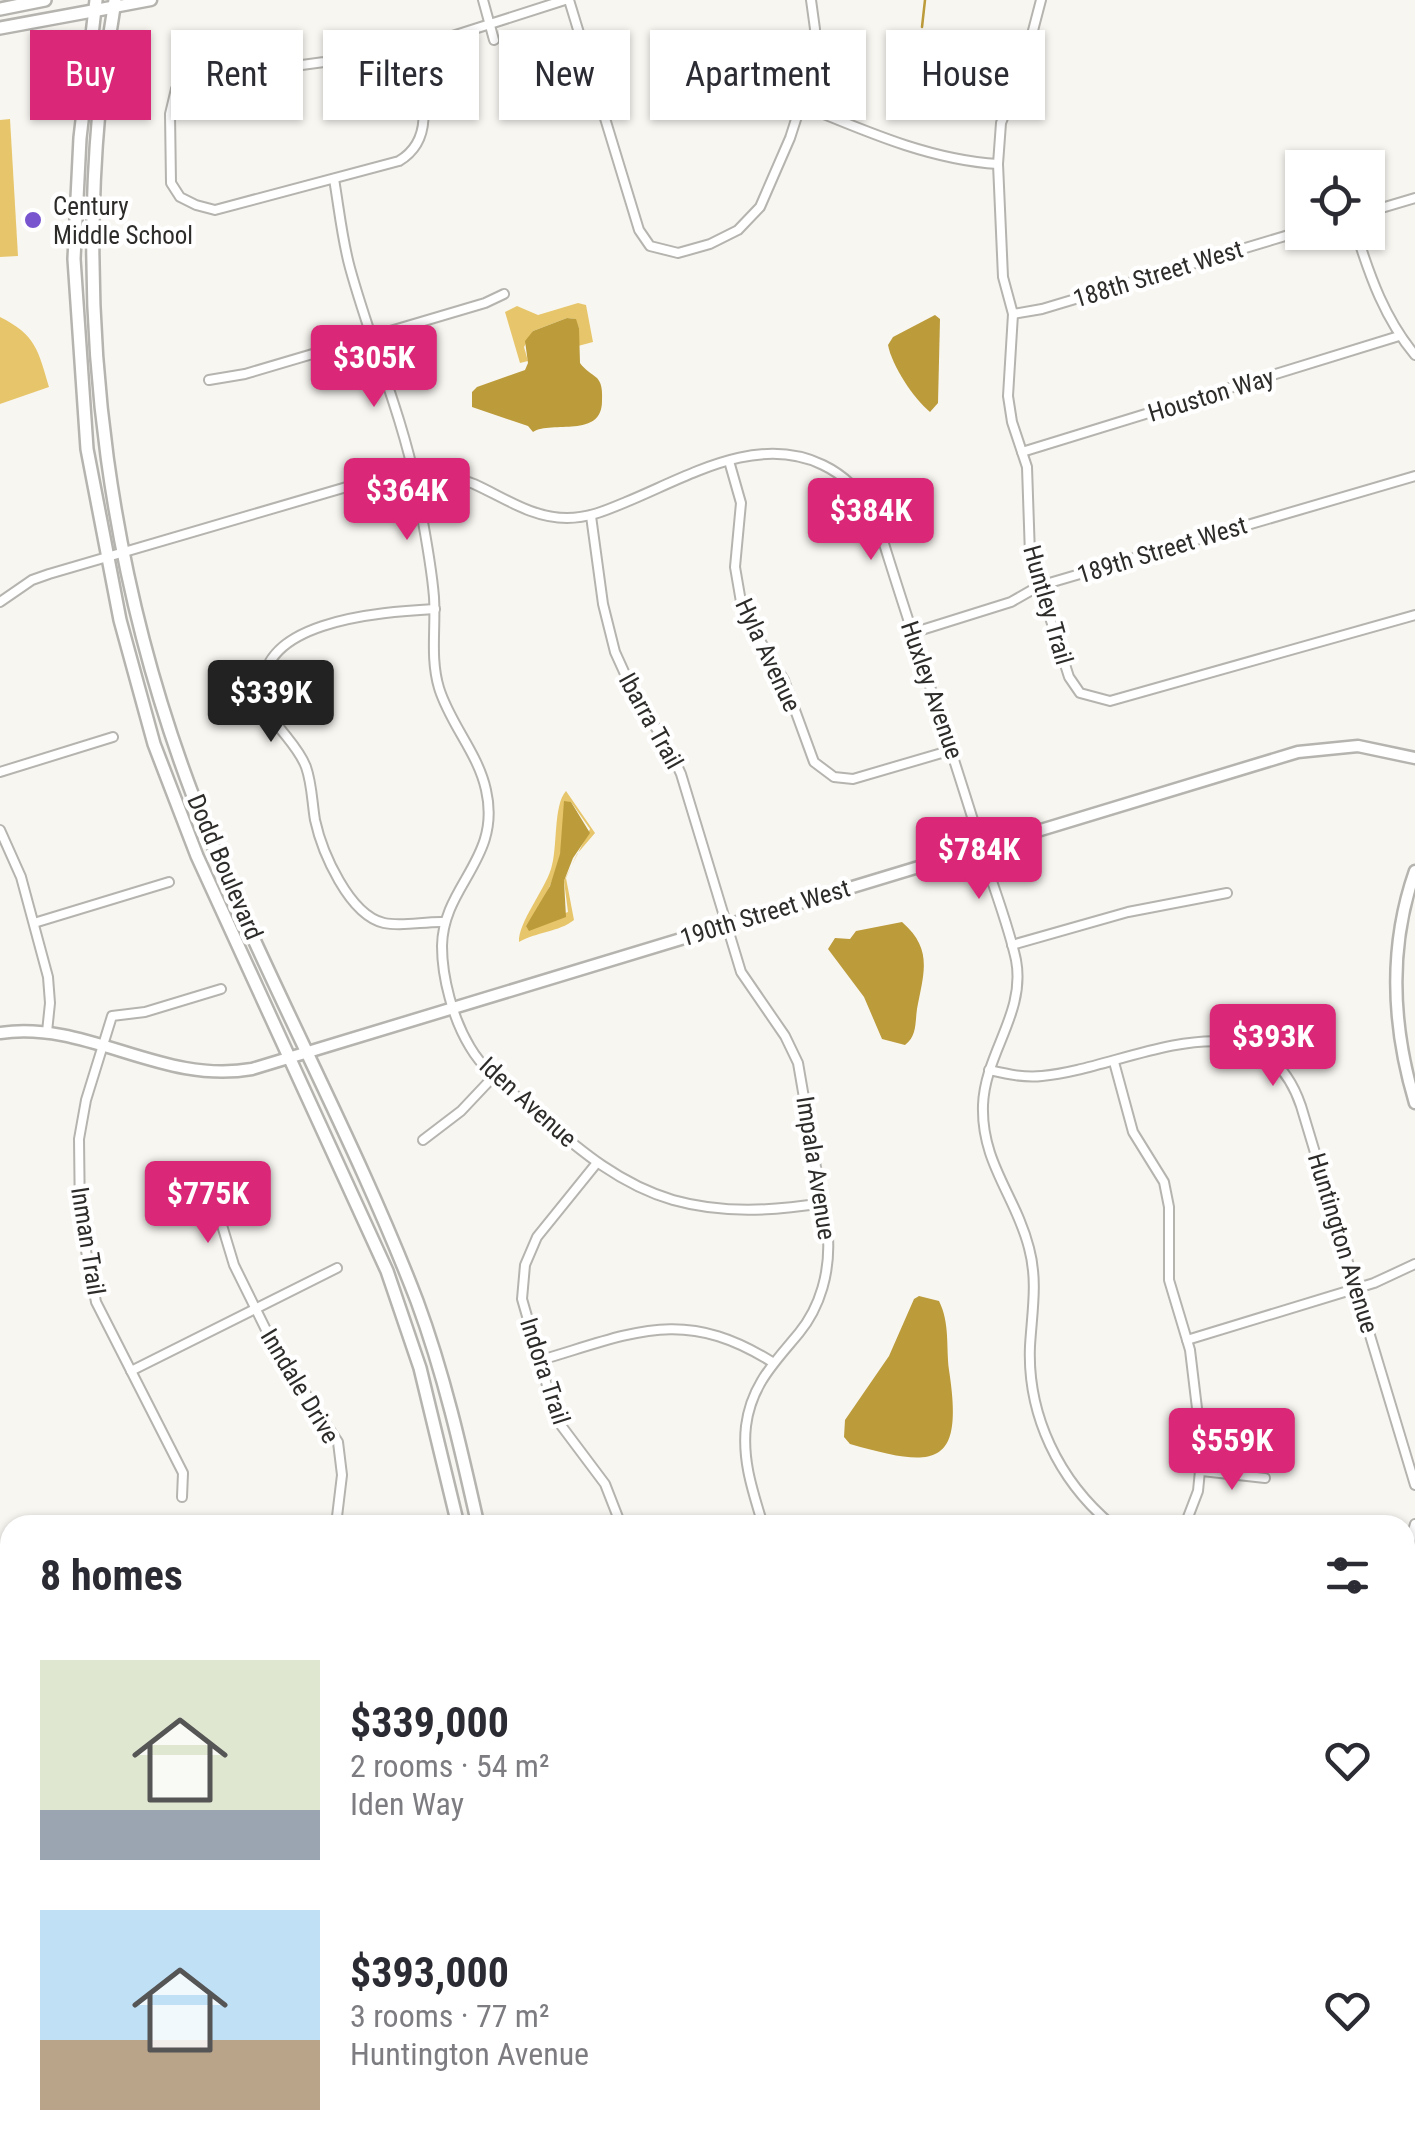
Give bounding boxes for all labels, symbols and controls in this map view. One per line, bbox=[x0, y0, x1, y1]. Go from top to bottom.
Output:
chip: Buy bbox=[30, 30, 151, 120]
chip: Rent bbox=[171, 30, 303, 120]
chip: Filters bbox=[323, 30, 479, 120]
chip: New bbox=[499, 30, 630, 120]
chip: Apartment bbox=[650, 30, 866, 120]
chip: House bbox=[886, 30, 1045, 120]
map controls bbox=[1285, 150, 1385, 250]
button: locate bbox=[1285, 150, 1385, 250]
place label: Century Middle School bbox=[53, 192, 193, 250]
marker: Century Middle School bbox=[22, 209, 44, 231]
street label: 188th Street West bbox=[1070, 234, 1246, 314]
pin: $305K bbox=[304, 325, 444, 410]
text: $305K bbox=[333, 338, 415, 376]
street label: Houston Way bbox=[1145, 362, 1277, 428]
pin: $364K bbox=[337, 458, 477, 543]
text: $364K bbox=[366, 471, 448, 509]
pin: $384K bbox=[801, 478, 941, 563]
text: $384K bbox=[830, 491, 912, 529]
street label: 189th Street West bbox=[1074, 510, 1250, 590]
street label: Huntley Trail bbox=[1017, 542, 1079, 668]
street label: Hyla Avenue bbox=[729, 594, 807, 716]
street label: Huxley Avenue bbox=[895, 617, 969, 763]
pin: $339K bbox=[201, 660, 341, 745]
street label: Ibarra Trail bbox=[613, 668, 689, 774]
text: $339K bbox=[230, 673, 312, 711]
street label: Dodd Boulevard bbox=[181, 790, 269, 944]
pin: $784K bbox=[909, 817, 1049, 902]
text: $784K bbox=[938, 830, 1020, 868]
street label: 190th Street West bbox=[677, 873, 853, 953]
pin: $393K bbox=[1203, 1004, 1343, 1089]
text: $393K bbox=[1232, 1017, 1314, 1055]
street label: Iden Avenue bbox=[474, 1051, 582, 1153]
street label: Impala Avenue bbox=[790, 1094, 842, 1242]
street label: Huntington Avenue bbox=[1302, 1149, 1384, 1337]
pin: $775K bbox=[138, 1161, 278, 1246]
text: $775K bbox=[167, 1174, 249, 1212]
street label: Inman Trail bbox=[65, 1185, 111, 1297]
street label: Indora Trail bbox=[514, 1314, 576, 1428]
street label: Inndale Drive bbox=[255, 1324, 345, 1448]
pin: $559K bbox=[1162, 1408, 1302, 1493]
text: $559K bbox=[1191, 1421, 1273, 1459]
icon: filters bbox=[1320, 1548, 1375, 1603]
text: 8 homes bbox=[40, 1551, 183, 1600]
text: $339,000 bbox=[350, 1698, 509, 1747]
icon: home bbox=[120, 1700, 240, 1820]
icon: heart bbox=[1320, 1733, 1375, 1788]
text: 2 rooms · 54 m² bbox=[350, 1747, 549, 1785]
text: Iden Way bbox=[350, 1785, 464, 1823]
text: $393,000 bbox=[350, 1948, 509, 1997]
icon: home bbox=[120, 1950, 240, 2070]
icon: heart bbox=[1320, 1983, 1375, 2038]
text: 3 rooms · 77 m² bbox=[350, 1997, 549, 2035]
text: Huntington Avenue bbox=[350, 2035, 589, 2073]

